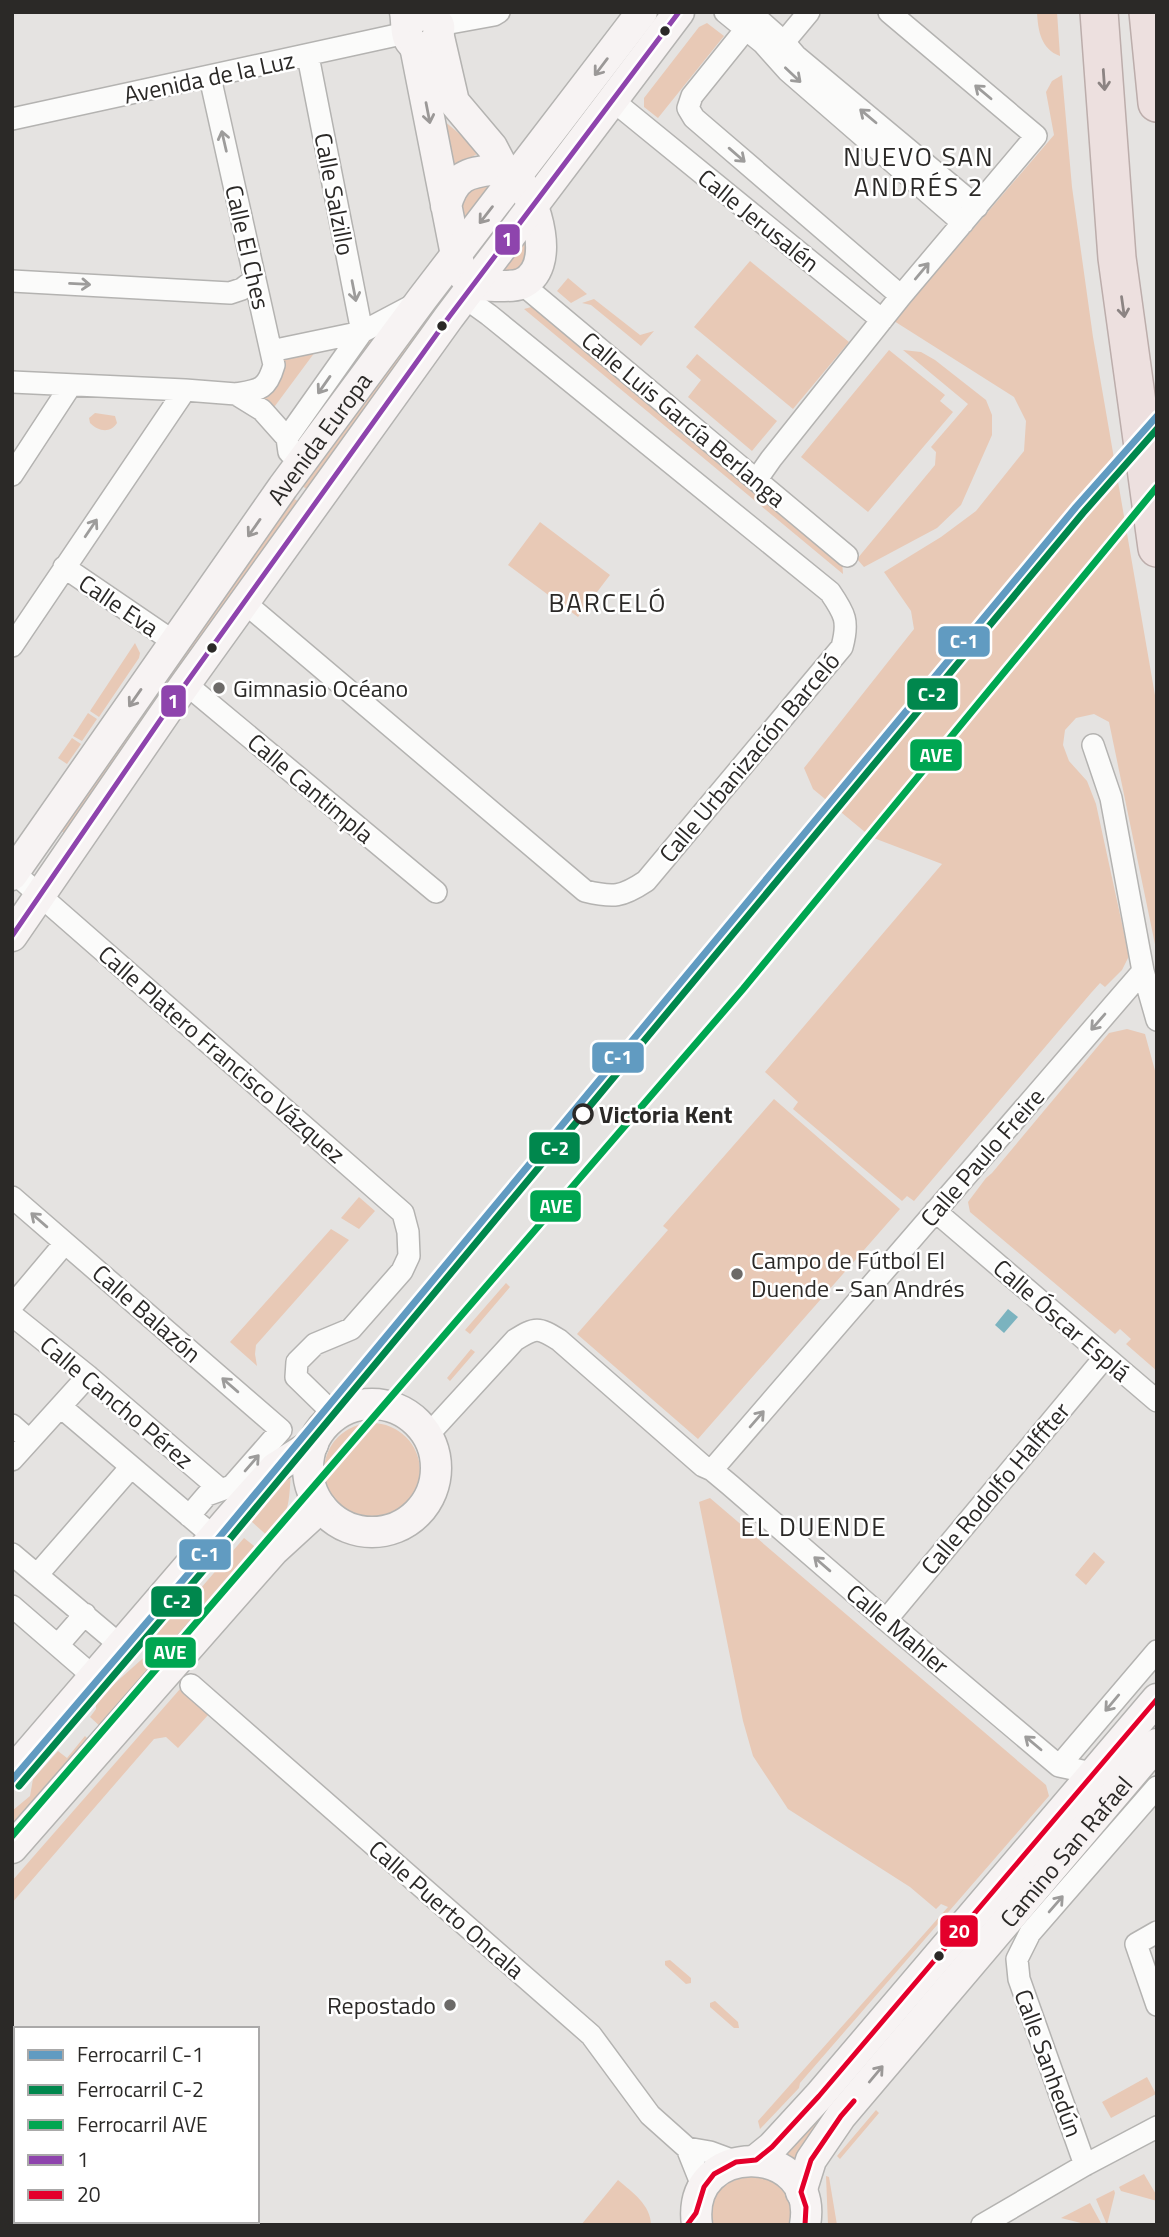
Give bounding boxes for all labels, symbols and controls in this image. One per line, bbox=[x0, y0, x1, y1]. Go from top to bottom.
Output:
unlabelled marker bbox=[658, 24, 672, 38]
street label: Avenida de la Luz bbox=[120, 41, 298, 113]
one-way arrow bbox=[593, 57, 608, 76]
one-way arrow bbox=[784, 67, 801, 84]
one-way arrow bbox=[1098, 69, 1111, 91]
one-way arrow bbox=[975, 84, 993, 100]
one-way arrow bbox=[422, 101, 435, 124]
one-way arrow bbox=[860, 108, 878, 123]
one-way arrow bbox=[217, 130, 230, 153]
street label: Calle Salzillo bbox=[305, 130, 365, 258]
district label: NUEVO SAN ANDRÉS 2 bbox=[843, 137, 995, 206]
one-way arrow bbox=[728, 147, 746, 163]
street label: Calle Jerusalén bbox=[690, 160, 828, 280]
street label: Calle El Ches bbox=[216, 181, 280, 313]
one-way arrow bbox=[478, 206, 493, 224]
line badge: 1 bbox=[494, 223, 521, 256]
text: 1 bbox=[502, 224, 512, 253]
one-way arrow bbox=[914, 263, 930, 281]
one-way arrow bbox=[69, 278, 92, 291]
one-way arrow bbox=[348, 279, 362, 302]
one-way arrow bbox=[1117, 295, 1130, 318]
unlabelled marker bbox=[435, 319, 449, 333]
street label: Calle Luis García Berlanga bbox=[574, 323, 794, 515]
street label: Avenida Europa bbox=[258, 364, 380, 512]
one-way arrow bbox=[317, 375, 331, 394]
one-way arrow bbox=[247, 518, 261, 537]
one-way arrow bbox=[83, 519, 98, 538]
street label: Calle Eva bbox=[72, 565, 166, 645]
district label: BARCELÓ bbox=[549, 583, 667, 622]
line badge: C-1 bbox=[937, 625, 991, 658]
text: C-1 bbox=[950, 626, 978, 655]
unlabelled marker bbox=[205, 641, 219, 655]
street label: Calle Urbanización Barceló bbox=[650, 644, 848, 870]
place label: Gimnasio Océano bbox=[233, 670, 408, 706]
line badge: C-2 bbox=[906, 677, 959, 711]
text: C-2 bbox=[918, 679, 946, 708]
marker: Gimnasio Océano bbox=[211, 680, 227, 696]
line badge: 1 bbox=[160, 684, 187, 718]
text: 1 bbox=[168, 686, 178, 715]
one-way arrow bbox=[128, 688, 142, 707]
street label: Calle Cantimpla bbox=[240, 724, 382, 852]
line badge: AVE bbox=[909, 738, 963, 772]
text: AVE bbox=[920, 740, 952, 769]
street label: Calle Platero Francisco Vázquez bbox=[91, 936, 353, 1172]
one-way arrow bbox=[1090, 1013, 1106, 1031]
line badge: C-1 bbox=[591, 1041, 645, 1074]
text: C-1 bbox=[604, 1042, 632, 1071]
street label: Calle Paulo Freire bbox=[911, 1080, 1053, 1234]
place label: Victoria Kent bbox=[599, 1096, 733, 1132]
marker: Victoria Kent bbox=[573, 1104, 593, 1124]
line badge: C-2 bbox=[528, 1131, 581, 1165]
text: C-2 bbox=[541, 1133, 569, 1162]
line badge: AVE bbox=[529, 1189, 582, 1223]
text: AVE bbox=[540, 1191, 572, 1220]
one-way arrow bbox=[30, 1212, 48, 1228]
place label: Campo de Fútbol El Duende - San Andrés bbox=[751, 1242, 965, 1306]
street label: Calle Óscar Esplá bbox=[986, 1250, 1138, 1390]
street label: Calle Balazón bbox=[84, 1255, 210, 1371]
marker: Campo de Fútbol El Duende - San Andrés bbox=[729, 1266, 745, 1282]
street label: Calle Cancho Pérez bbox=[33, 1327, 201, 1477]
one-way arrow bbox=[221, 1377, 239, 1393]
street label: Calle Rodolfo Halffter bbox=[912, 1394, 1078, 1582]
one-way arrow bbox=[749, 1410, 765, 1428]
one-way arrow bbox=[244, 1454, 260, 1472]
district label: EL DUENDE bbox=[740, 1507, 888, 1546]
line badge: C-1 bbox=[178, 1538, 232, 1571]
text: C-1 bbox=[191, 1539, 219, 1568]
one-way arrow bbox=[813, 1556, 831, 1572]
street label: Calle Mahler bbox=[839, 1575, 957, 1683]
line badge: C-2 bbox=[150, 1585, 203, 1618]
text: C-2 bbox=[163, 1586, 191, 1615]
line badge: AVE bbox=[144, 1636, 197, 1669]
text: AVE bbox=[154, 1637, 186, 1666]
one-way arrow bbox=[1105, 1694, 1120, 1712]
one-way arrow bbox=[1024, 1735, 1042, 1751]
street label: Camino San Rafael bbox=[991, 1768, 1141, 1935]
street label: Calle Puerto Oncala bbox=[361, 1831, 533, 1987]
one-way arrow bbox=[1048, 1895, 1064, 1913]
line badge: 20 bbox=[939, 1914, 979, 1948]
text: 20 bbox=[948, 1916, 970, 1945]
unlabelled marker bbox=[932, 1949, 946, 1963]
street label: Calle Sanhedún bbox=[1006, 1984, 1092, 2142]
place label: Repostado bbox=[327, 1987, 436, 2023]
marker: Repostado bbox=[442, 1997, 458, 2013]
legend bbox=[14, 2027, 259, 2223]
text: Ferrocarril C-1 bbox=[77, 2038, 204, 2070]
one-way arrow bbox=[868, 2065, 884, 2083]
text: Ferrocarril C-2 bbox=[77, 2073, 204, 2105]
text: Ferrocarril AVE bbox=[77, 2108, 208, 2140]
text: 1 bbox=[77, 2143, 89, 2175]
text: 20 bbox=[77, 2178, 101, 2210]

